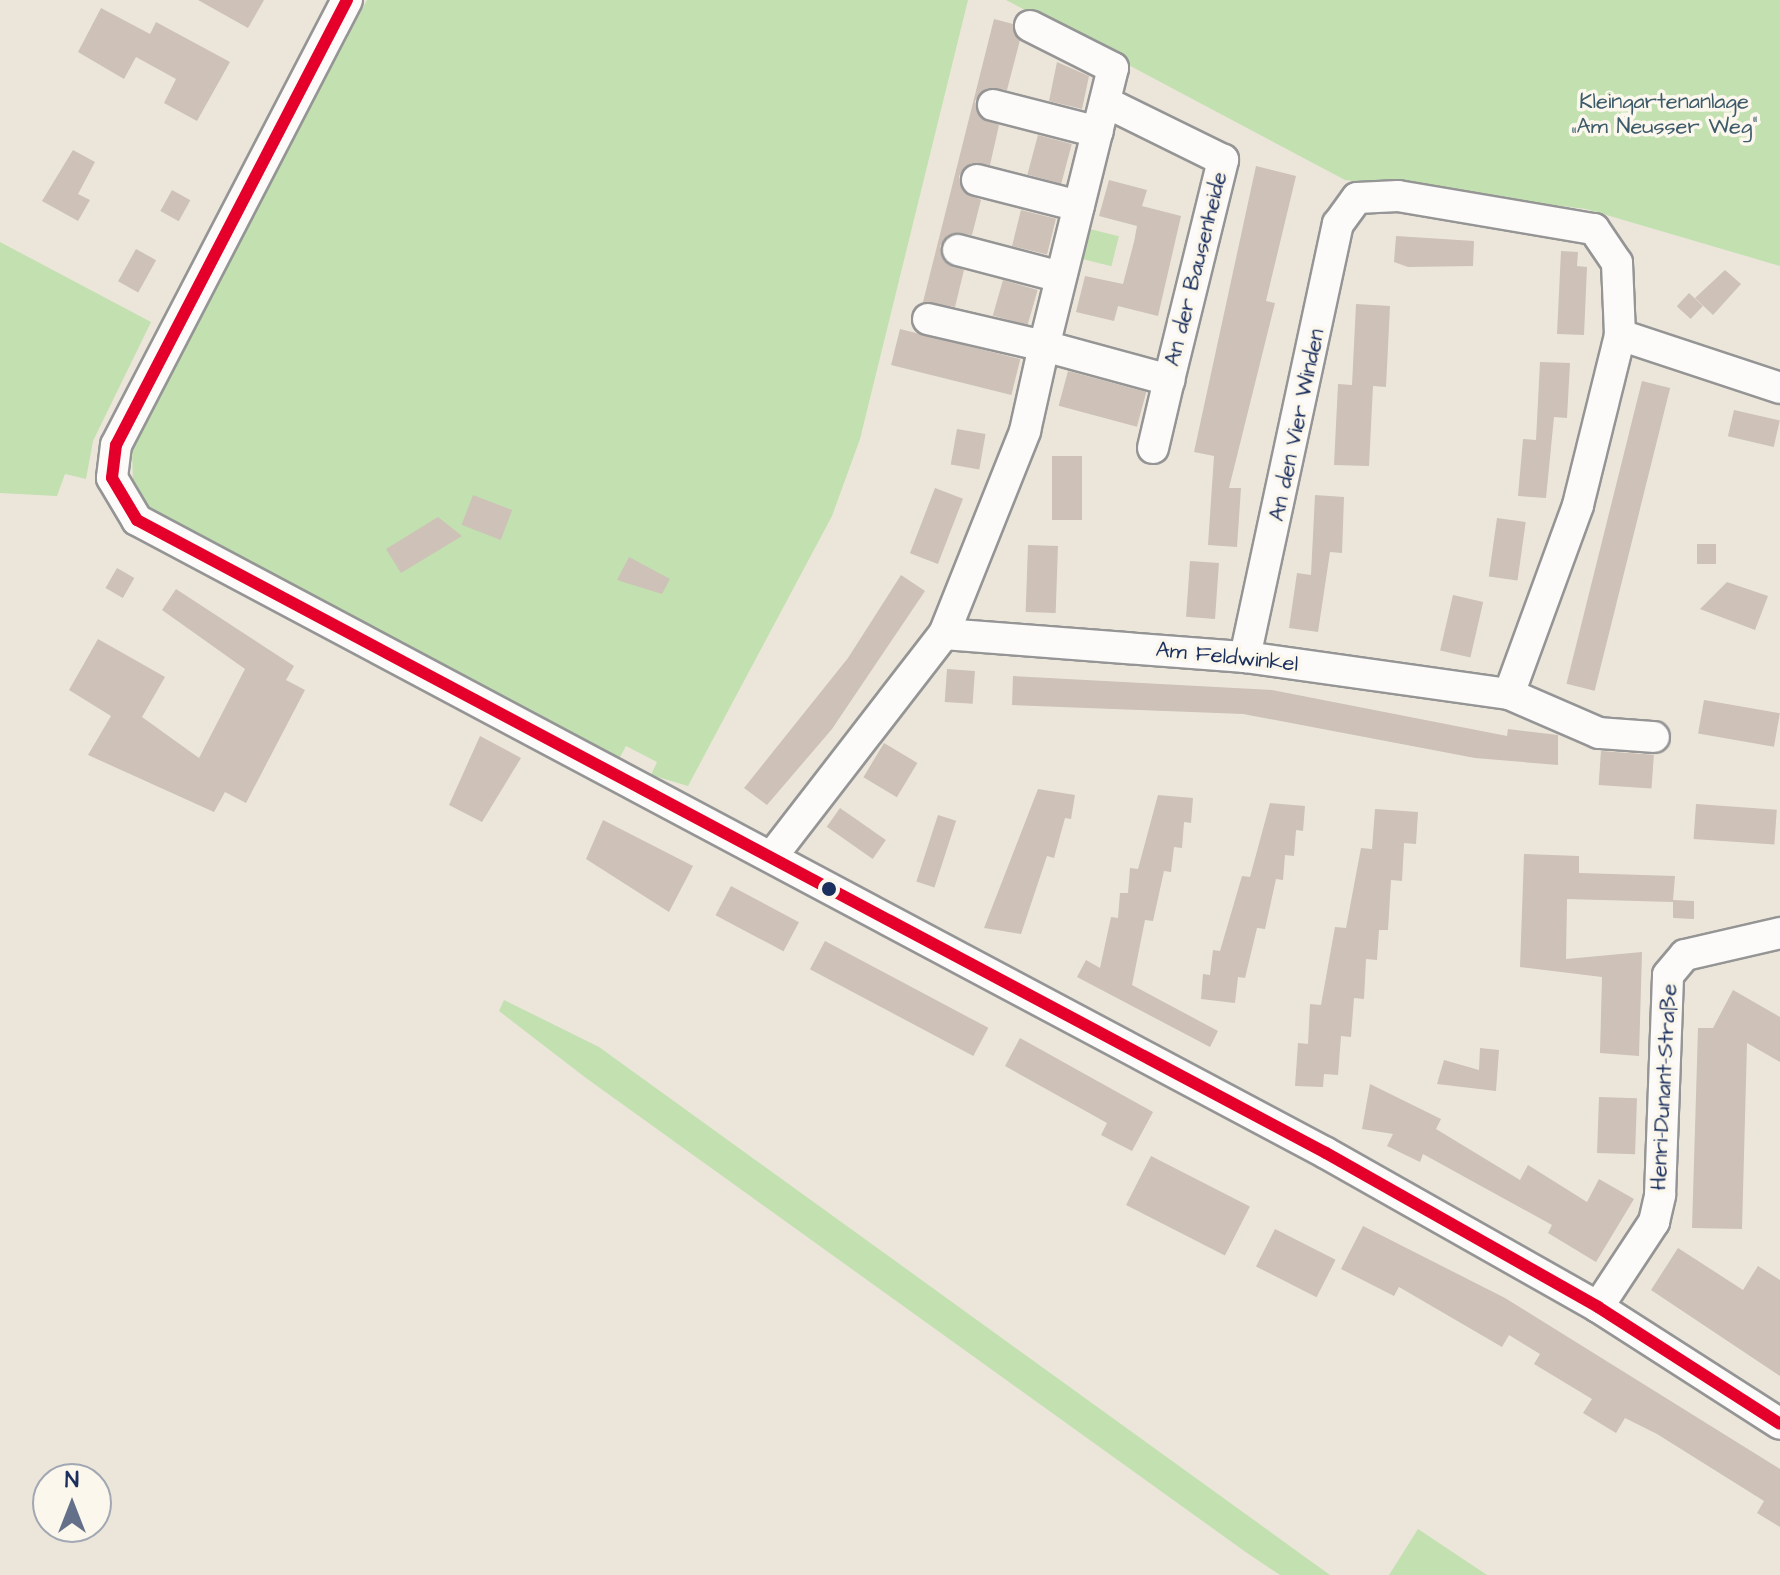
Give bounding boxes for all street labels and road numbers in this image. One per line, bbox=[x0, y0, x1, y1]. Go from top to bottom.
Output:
street label: An der Bausenheide bbox=[1159, 169, 1233, 369]
street label: An den Vier Winden bbox=[1264, 326, 1330, 524]
street label: Am Feldwinkel bbox=[1155, 636, 1299, 678]
street label: Henri-Dunant-Straße bbox=[1645, 983, 1683, 1191]

